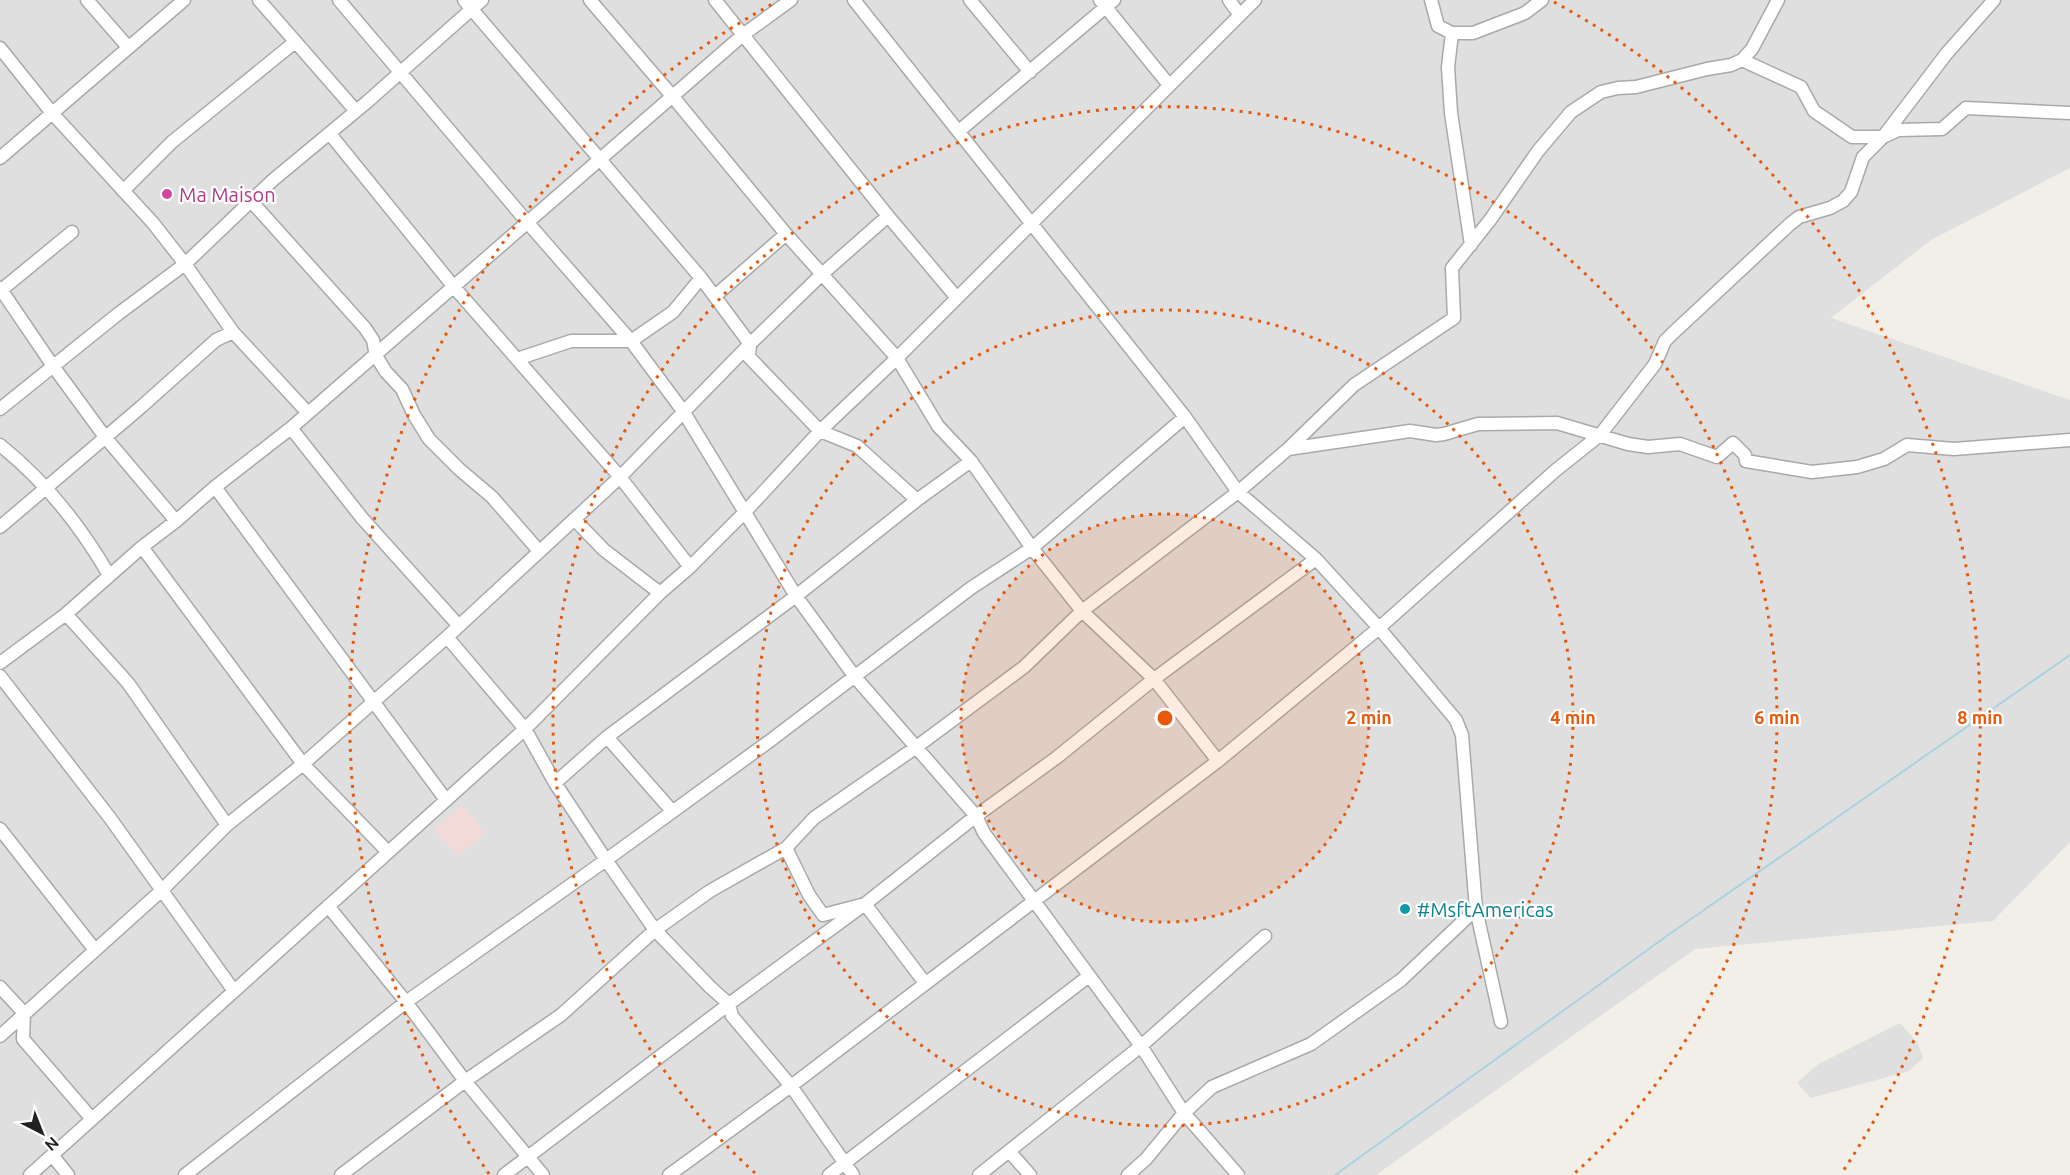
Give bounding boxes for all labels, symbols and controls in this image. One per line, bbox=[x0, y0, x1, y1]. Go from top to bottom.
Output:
place label: Ma Maison bbox=[179, 183, 276, 206]
marker: Ma Maison bbox=[160, 187, 174, 201]
text: 2 min bbox=[1346, 707, 1392, 727]
text: 4 min bbox=[1550, 707, 1596, 727]
text: 6 min bbox=[1754, 707, 1800, 727]
text: 8 min bbox=[1957, 707, 2003, 727]
centre of rings bbox=[1155, 708, 1175, 728]
place label: #MsftAmericas bbox=[1417, 898, 1554, 921]
marker: #MsftAmericas bbox=[1398, 902, 1412, 916]
north arrow bbox=[12, 1103, 72, 1163]
text: N bbox=[42, 1133, 62, 1155]

